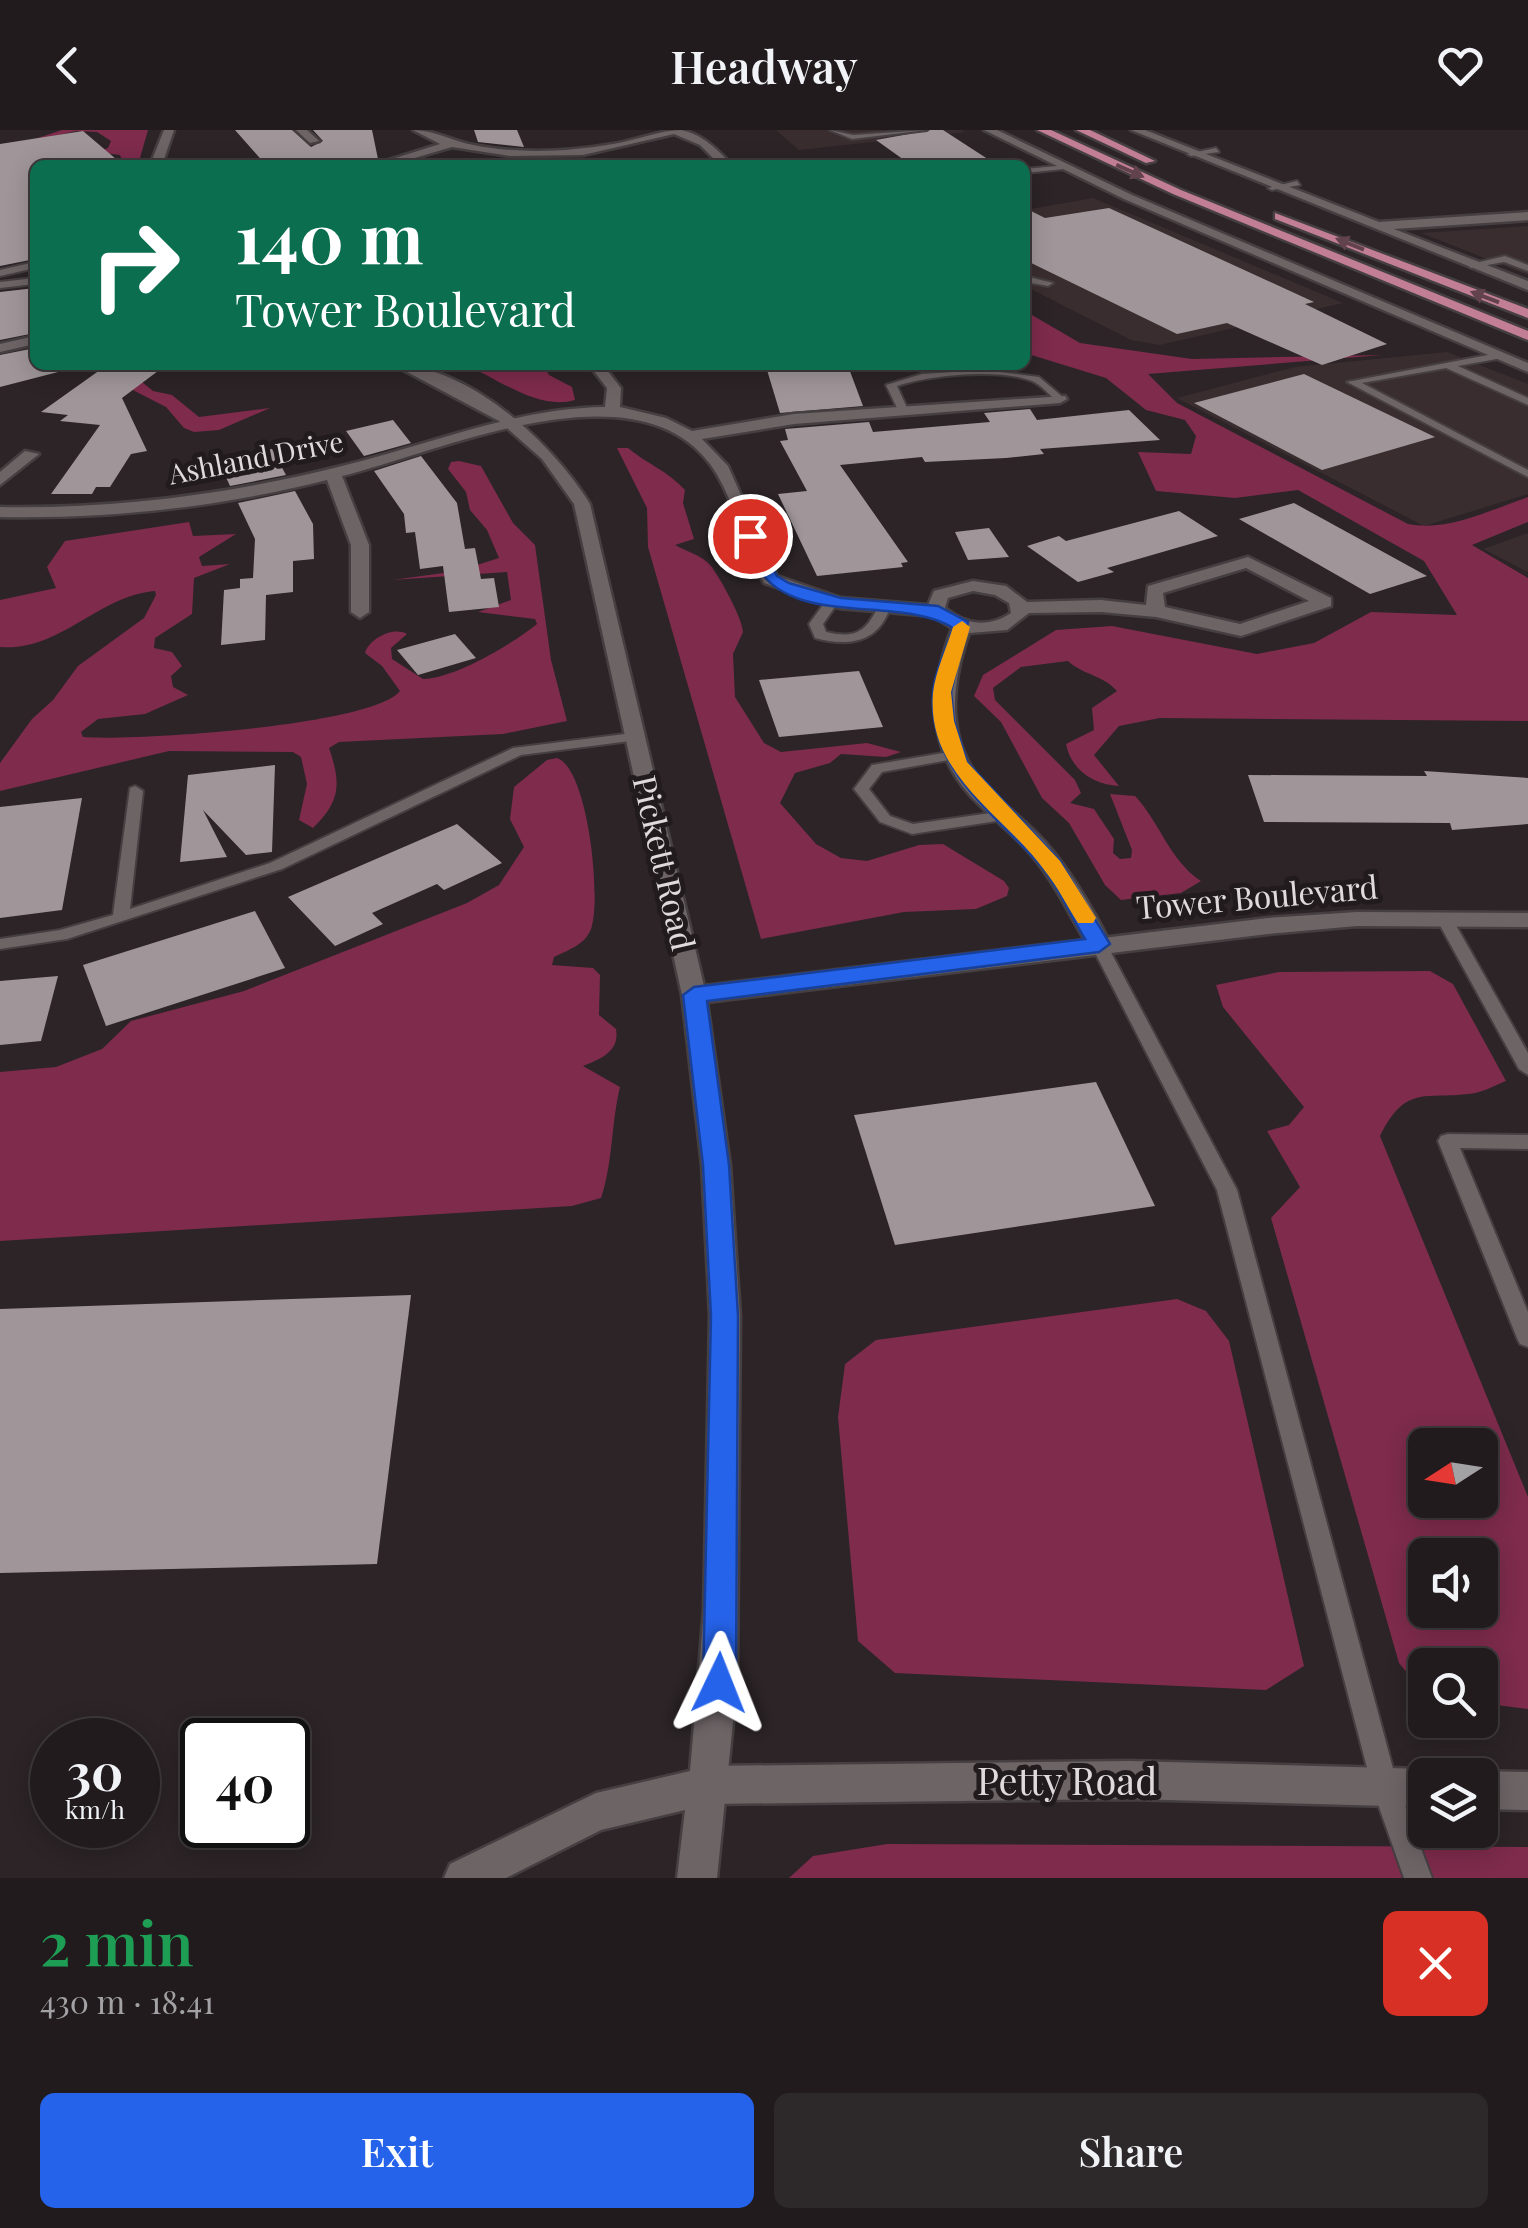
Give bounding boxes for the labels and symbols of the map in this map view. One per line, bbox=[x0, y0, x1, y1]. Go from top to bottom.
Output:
one-way arrow bbox=[1115, 163, 1145, 179]
one-way arrow bbox=[1335, 236, 1365, 252]
one-way arrow bbox=[1469, 289, 1499, 304]
street label: Ashland Drive bbox=[164, 421, 346, 492]
pin bbox=[708, 494, 793, 579]
street label: Pickett Road bbox=[624, 771, 706, 954]
street label: Tower Boulevard bbox=[1134, 864, 1379, 927]
north arrow bbox=[1408, 1428, 1498, 1518]
position arrow bbox=[667, 1631, 771, 1735]
speed limit sign: 40 bbox=[180, 1718, 310, 1848]
street label: Petty Road bbox=[977, 1754, 1157, 1805]

